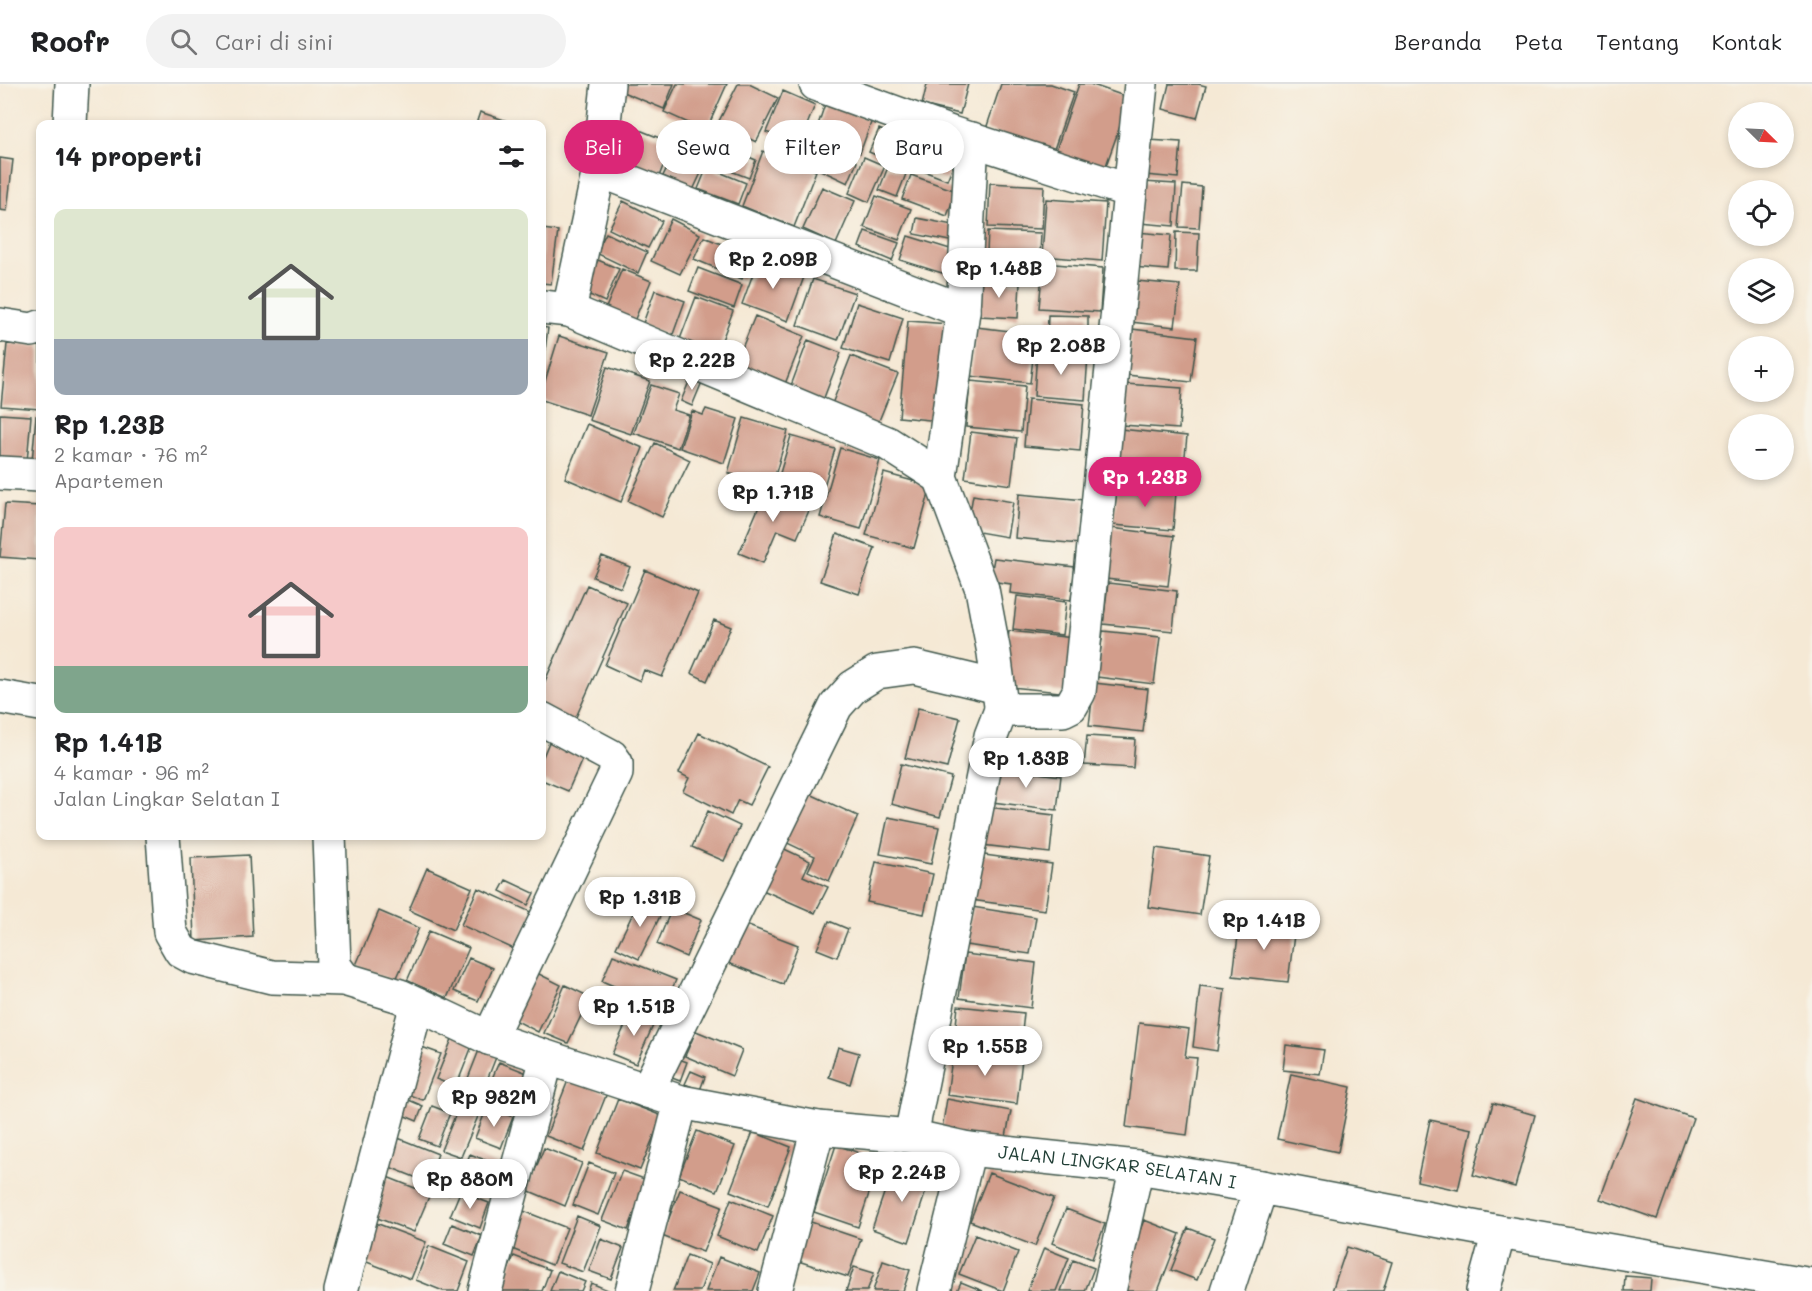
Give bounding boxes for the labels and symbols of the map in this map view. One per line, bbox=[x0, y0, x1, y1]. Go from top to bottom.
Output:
north arrow bbox=[1728, 102, 1794, 168]
pin: Rp 2.09B bbox=[711, 239, 835, 290]
pin: Rp 1.48B bbox=[937, 248, 1061, 299]
pin: Rp 2.08B bbox=[999, 325, 1123, 376]
pin: Rp 2.22B bbox=[630, 340, 754, 391]
pin: Rp 1.23B bbox=[1083, 457, 1207, 508]
pin: Rp 1.71B bbox=[711, 472, 835, 523]
pin: Rp 1.83B bbox=[964, 738, 1088, 789]
pin: Rp 1.31B bbox=[578, 877, 702, 928]
pin: Rp 1.41B bbox=[1202, 900, 1326, 951]
pin: Rp 1.51B bbox=[572, 986, 696, 1037]
pin: Rp 1.55B bbox=[923, 1026, 1047, 1077]
pin: Rp 982M bbox=[439, 1077, 549, 1128]
street label: JALAN LINGKAR SELATAN I bbox=[997, 1139, 1238, 1194]
pin: Rp 2.24B bbox=[840, 1152, 964, 1203]
pin: Rp 880M bbox=[415, 1159, 525, 1210]

